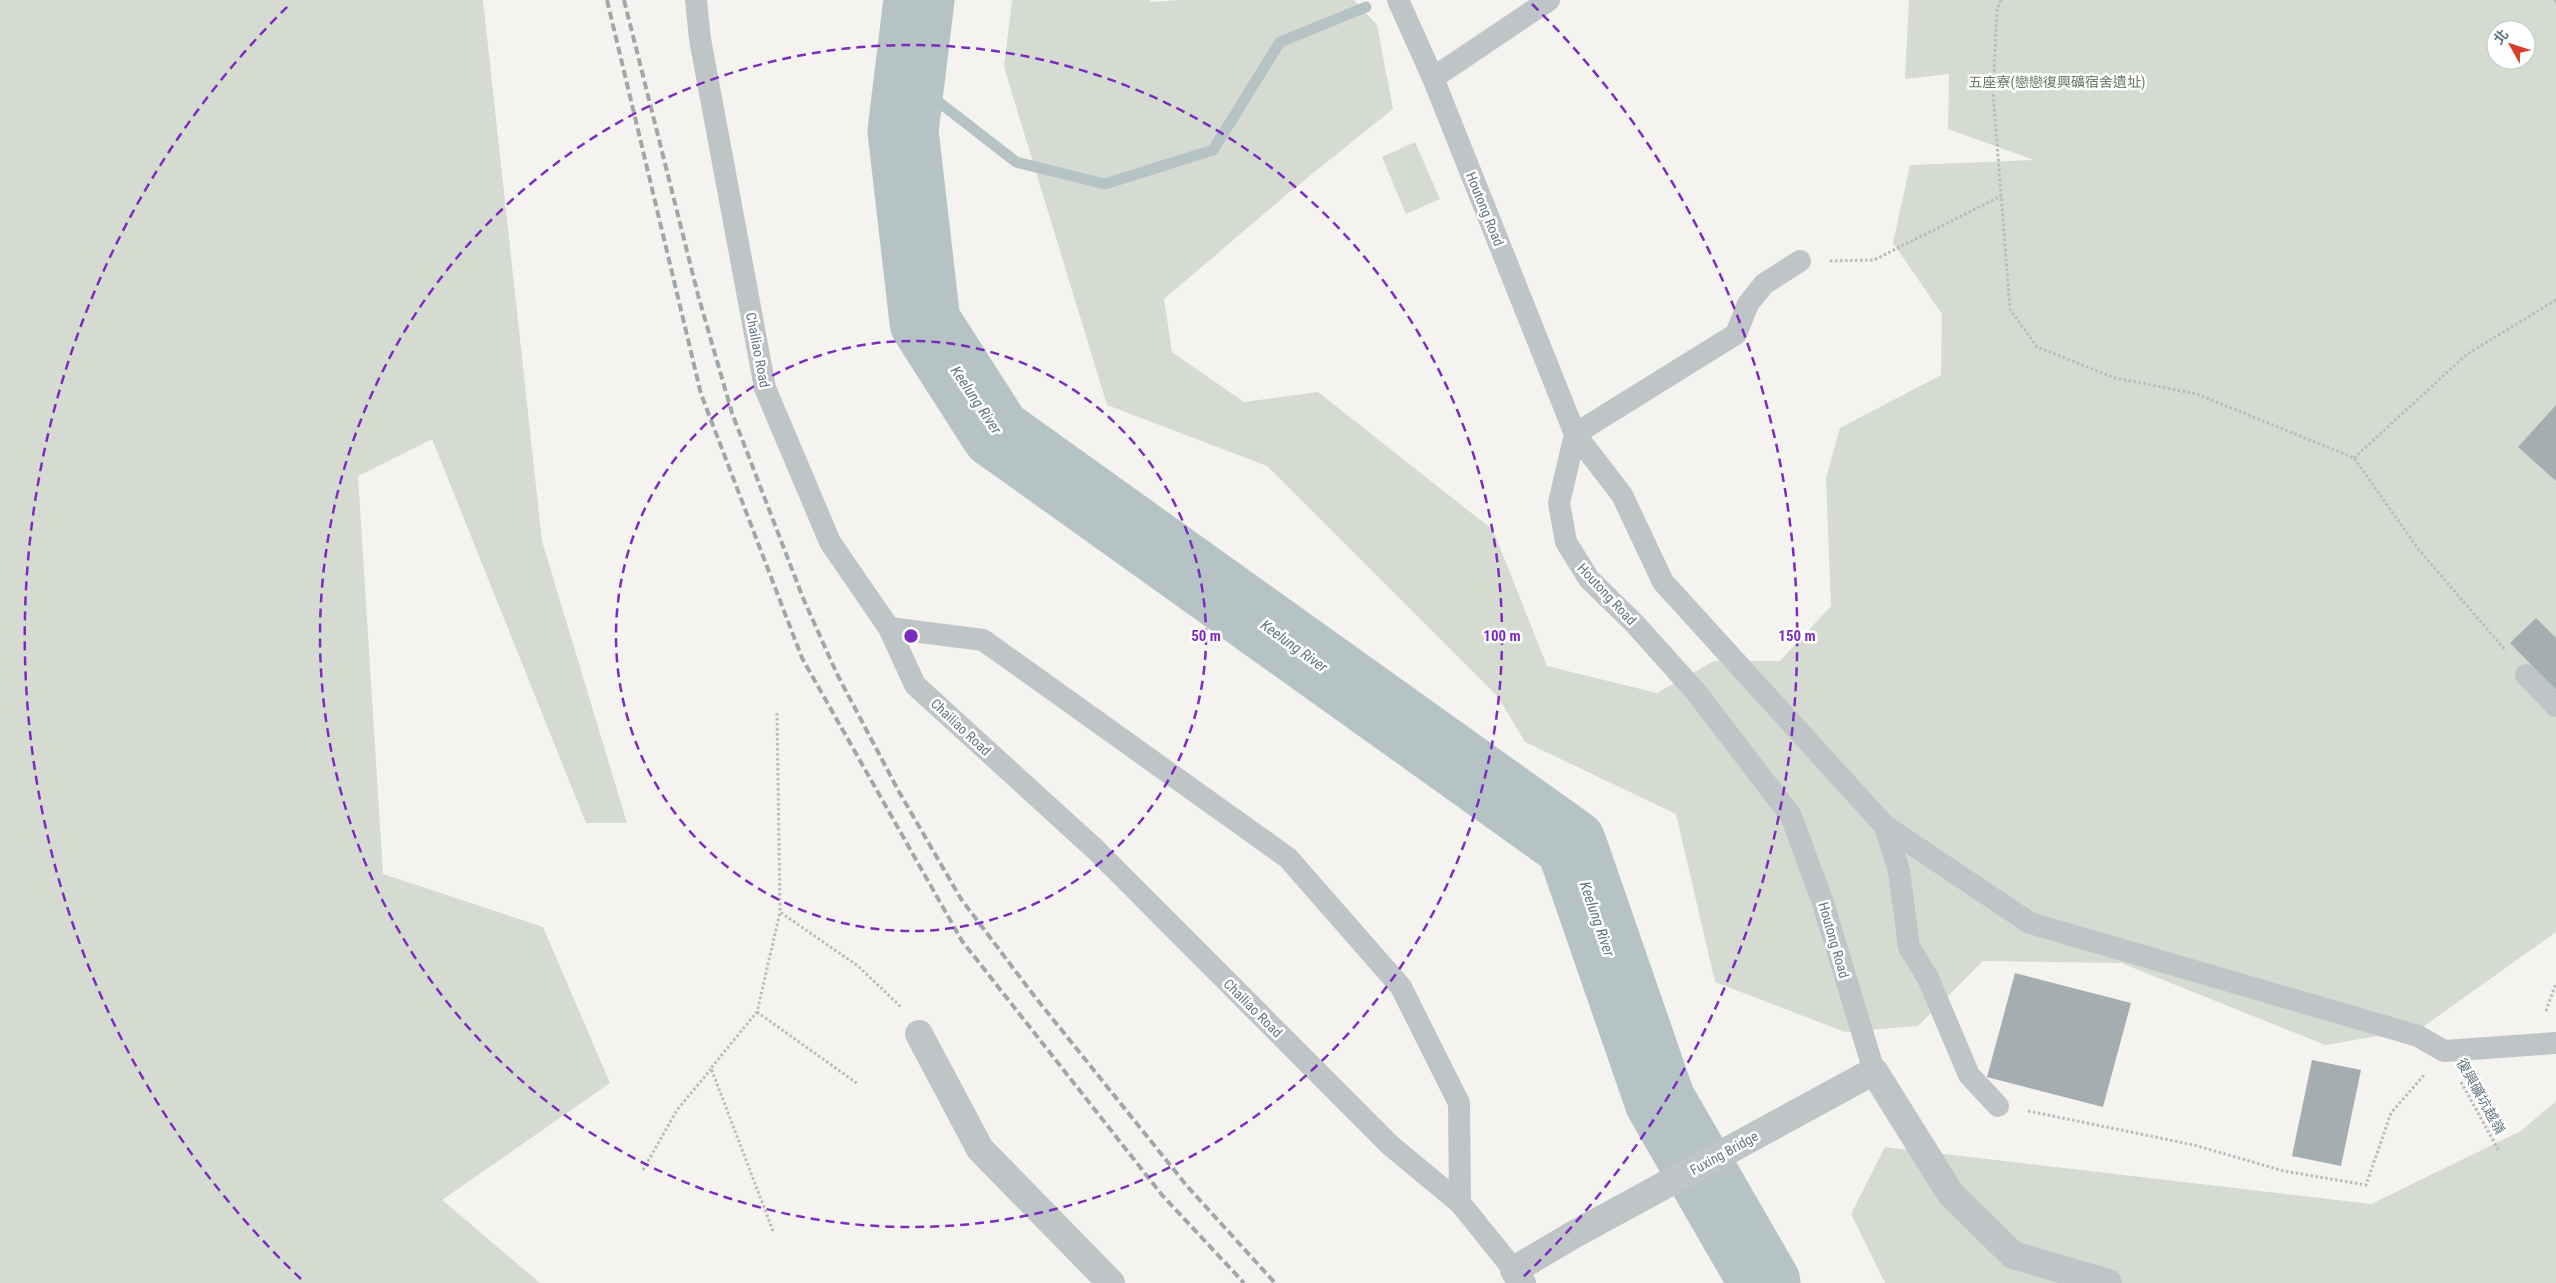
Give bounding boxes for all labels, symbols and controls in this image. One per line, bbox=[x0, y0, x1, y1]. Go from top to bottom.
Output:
north arrow bbox=[2486, 20, 2536, 70]
text: 北 bbox=[2490, 26, 2512, 47]
park label: 五座寮(戀戀復興礦宿舍遺址) bbox=[1969, 74, 2145, 91]
street label: Houtong Road bbox=[1463, 170, 1507, 248]
street label: Chailiao Road bbox=[743, 311, 773, 389]
water label: Keelung River bbox=[947, 363, 1006, 438]
street label: Houtong Road bbox=[1574, 560, 1640, 628]
water label: Keelung River bbox=[1257, 616, 1331, 676]
centre of rings bbox=[902, 627, 920, 645]
text: 50 m bbox=[1191, 627, 1221, 645]
text: 100 m bbox=[1483, 627, 1521, 645]
text: 150 m bbox=[1778, 627, 1816, 645]
street label: Chailiao Road bbox=[928, 695, 994, 759]
water label: Keelung River bbox=[1576, 879, 1618, 959]
street label: Houtong Road bbox=[1815, 900, 1853, 980]
street label: Chailiao Road bbox=[1220, 975, 1286, 1041]
street label: 復興礦坑越嶺 bbox=[2454, 1055, 2508, 1137]
street label: Fuxing Bridge bbox=[1687, 1128, 1761, 1178]

